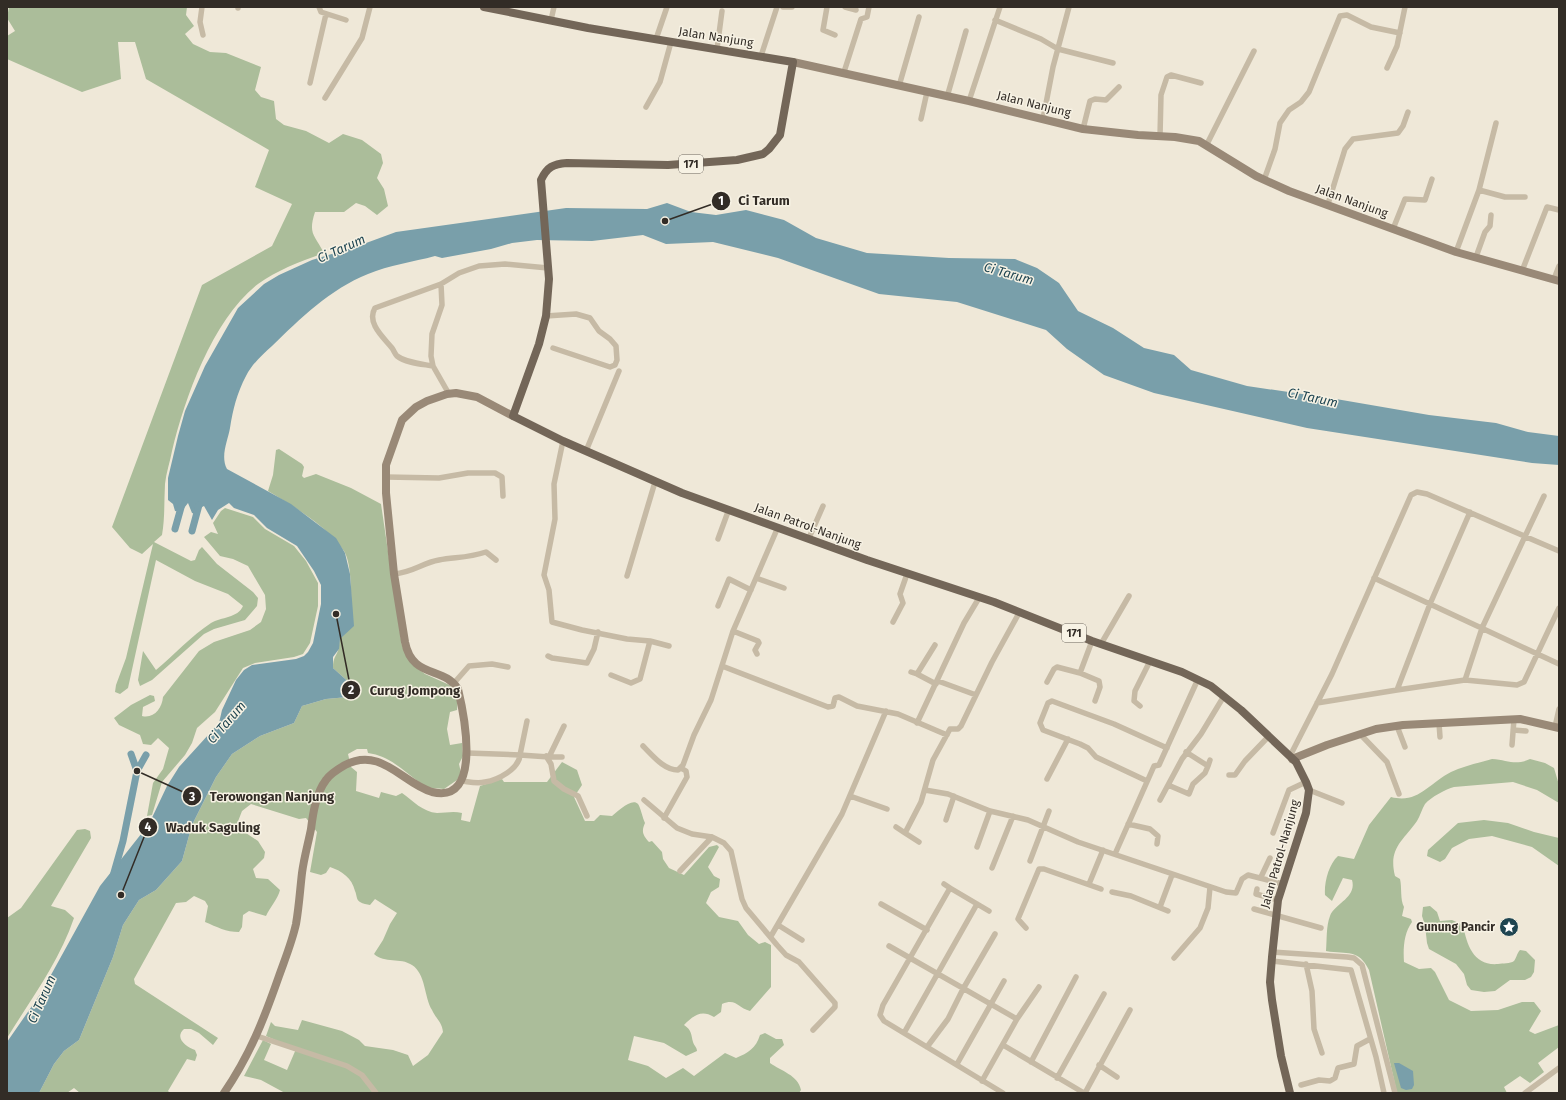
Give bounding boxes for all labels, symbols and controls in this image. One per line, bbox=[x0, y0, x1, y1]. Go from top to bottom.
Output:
street label: Jalan Nanjung bbox=[678, 24, 755, 50]
street label: Jalan Nanjung bbox=[996, 88, 1073, 120]
road number: 171 bbox=[679, 155, 703, 173]
street label: Jalan Nanjung bbox=[1314, 181, 1391, 221]
callout: Ci Tarum bbox=[711, 188, 798, 213]
text: Ci Tarum bbox=[738, 193, 790, 208]
text: 1 bbox=[718, 194, 724, 208]
water label: Ci Tarum bbox=[315, 231, 368, 266]
water label: Ci Tarum bbox=[982, 259, 1035, 288]
water label: Ci Tarum bbox=[1286, 385, 1339, 410]
street label: Jalan Patrol-Nanjung bbox=[753, 500, 864, 552]
road number: 171 bbox=[1062, 624, 1086, 642]
callout: Curug Jompong bbox=[341, 678, 468, 703]
text: 2 bbox=[348, 683, 354, 697]
text: Curug Jompong bbox=[370, 683, 461, 698]
water label: Ci Tarum bbox=[204, 698, 249, 746]
callout: Terowongan Nanjung bbox=[182, 784, 342, 809]
text: Terowongan Nanjung bbox=[210, 789, 335, 804]
text: 3 bbox=[188, 790, 195, 804]
street label: Jalan Patrol-Nanjung bbox=[1258, 797, 1302, 910]
callout: Waduk Saguling bbox=[138, 815, 269, 840]
text: 4 bbox=[145, 820, 152, 834]
text: Waduk Saguling bbox=[166, 820, 261, 835]
place icon: Gunung Pancir bbox=[1498, 916, 1520, 938]
place label: Gunung Pancir bbox=[1416, 920, 1495, 934]
water label: Ci Tarum bbox=[24, 973, 59, 1026]

